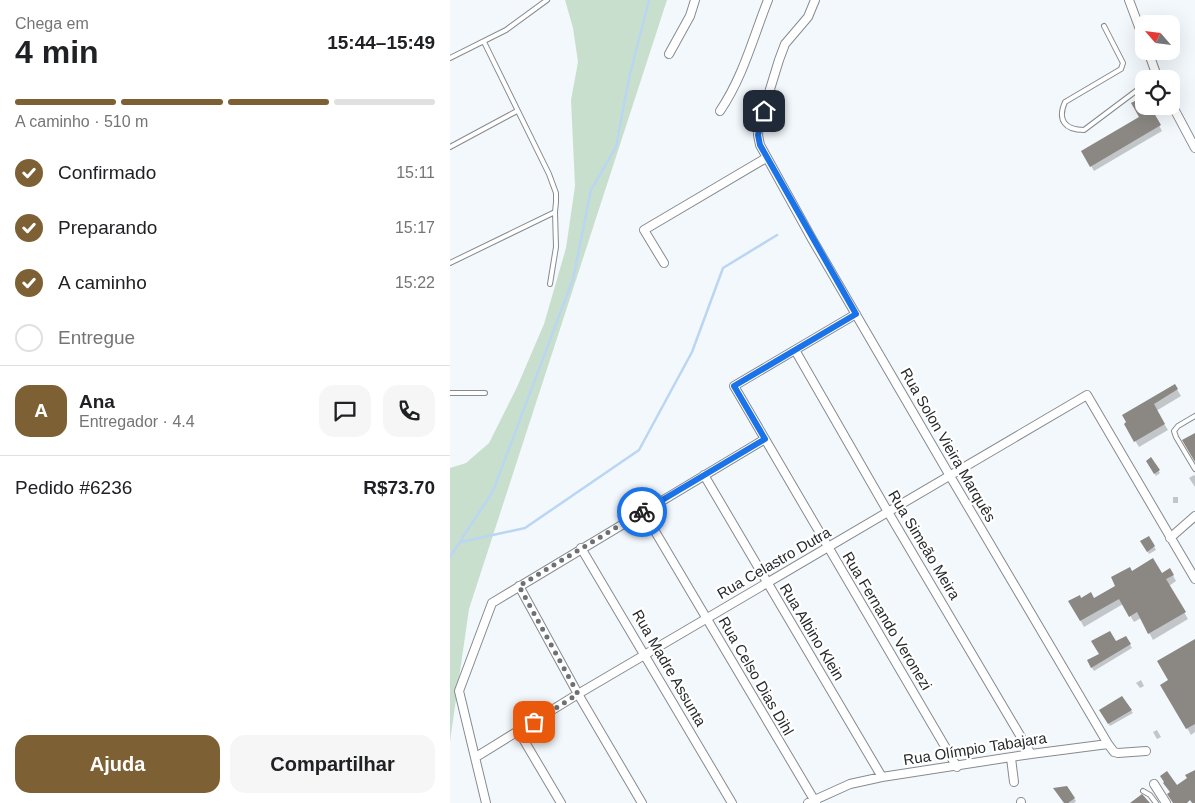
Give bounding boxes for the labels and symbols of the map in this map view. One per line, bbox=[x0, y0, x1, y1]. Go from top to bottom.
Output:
north arrow bbox=[1135, 15, 1180, 60]
pin bbox=[743, 90, 785, 132]
street label: Rua Solon Vieira Marquês bbox=[897, 365, 1000, 525]
courier bbox=[617, 487, 667, 537]
street label: Rua Simeão Meira bbox=[885, 487, 964, 603]
street label: Rua Celastro Dutra bbox=[714, 523, 834, 602]
street label: Rua Fernando Veronezi bbox=[839, 548, 936, 693]
street label: Rua Albino Klein bbox=[777, 580, 848, 683]
street label: Rua Madre Assunta bbox=[629, 606, 710, 730]
street label: Rua Celso Dias Dihl bbox=[716, 613, 797, 738]
pin bbox=[513, 701, 555, 743]
street label: Rua Olímpio Tabajara bbox=[902, 729, 1048, 768]

